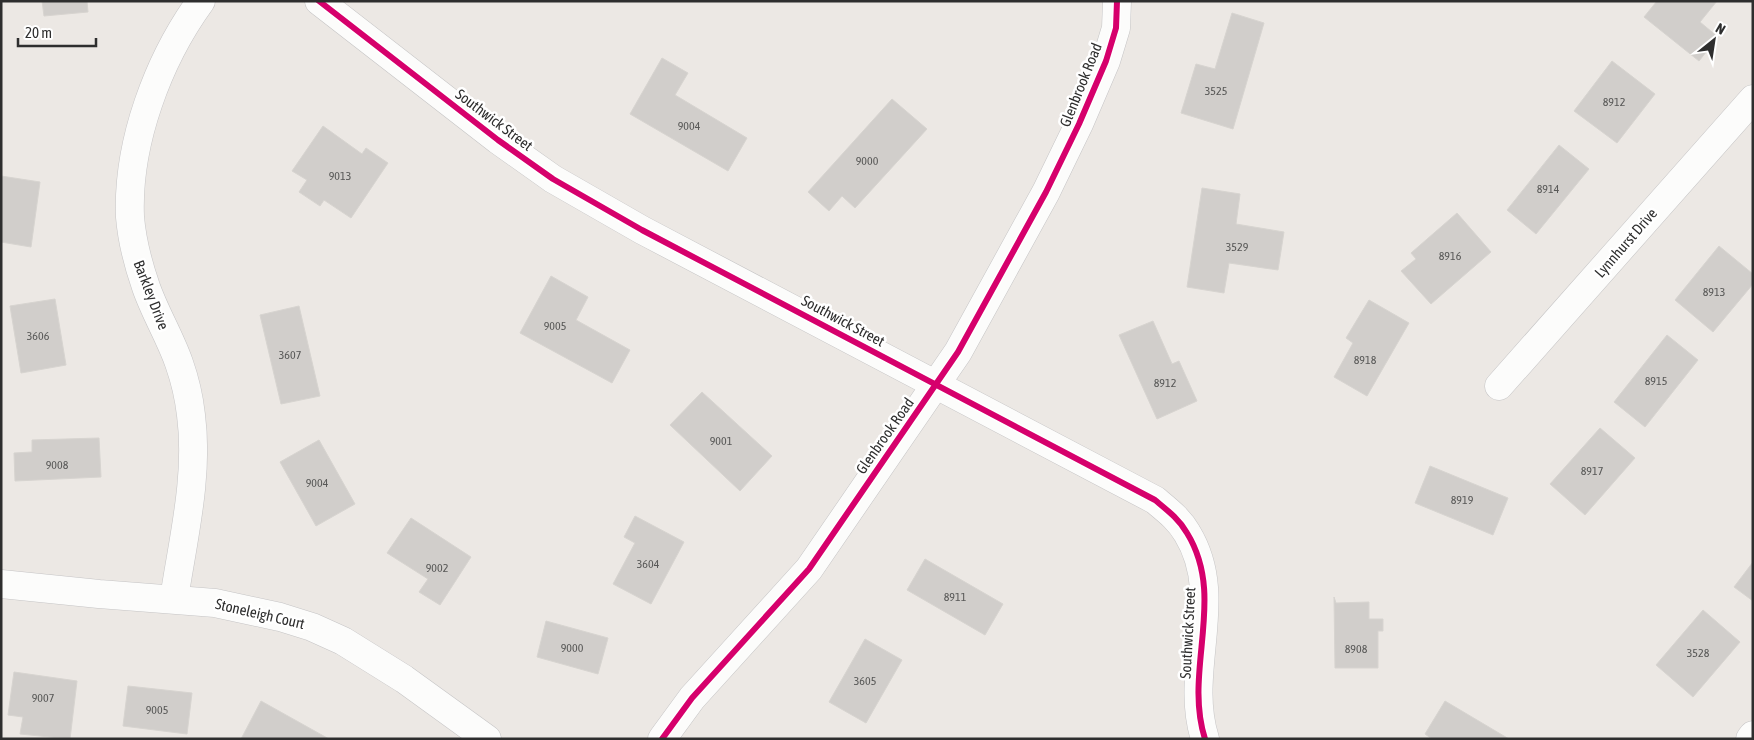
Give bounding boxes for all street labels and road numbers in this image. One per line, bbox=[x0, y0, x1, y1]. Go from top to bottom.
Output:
street label: Glenbrook Road bbox=[1056, 40, 1105, 129]
street label: Southwick Street bbox=[453, 85, 536, 154]
street label: Lynnhurst Drive bbox=[1591, 205, 1660, 281]
street label: Barkley Drive bbox=[130, 258, 173, 332]
street label: Southwick Street bbox=[799, 292, 888, 350]
street label: Glenbrook Road bbox=[852, 394, 917, 477]
street label: Southwick Street bbox=[1177, 587, 1198, 679]
street label: Stoneleigh Court bbox=[214, 595, 306, 632]

